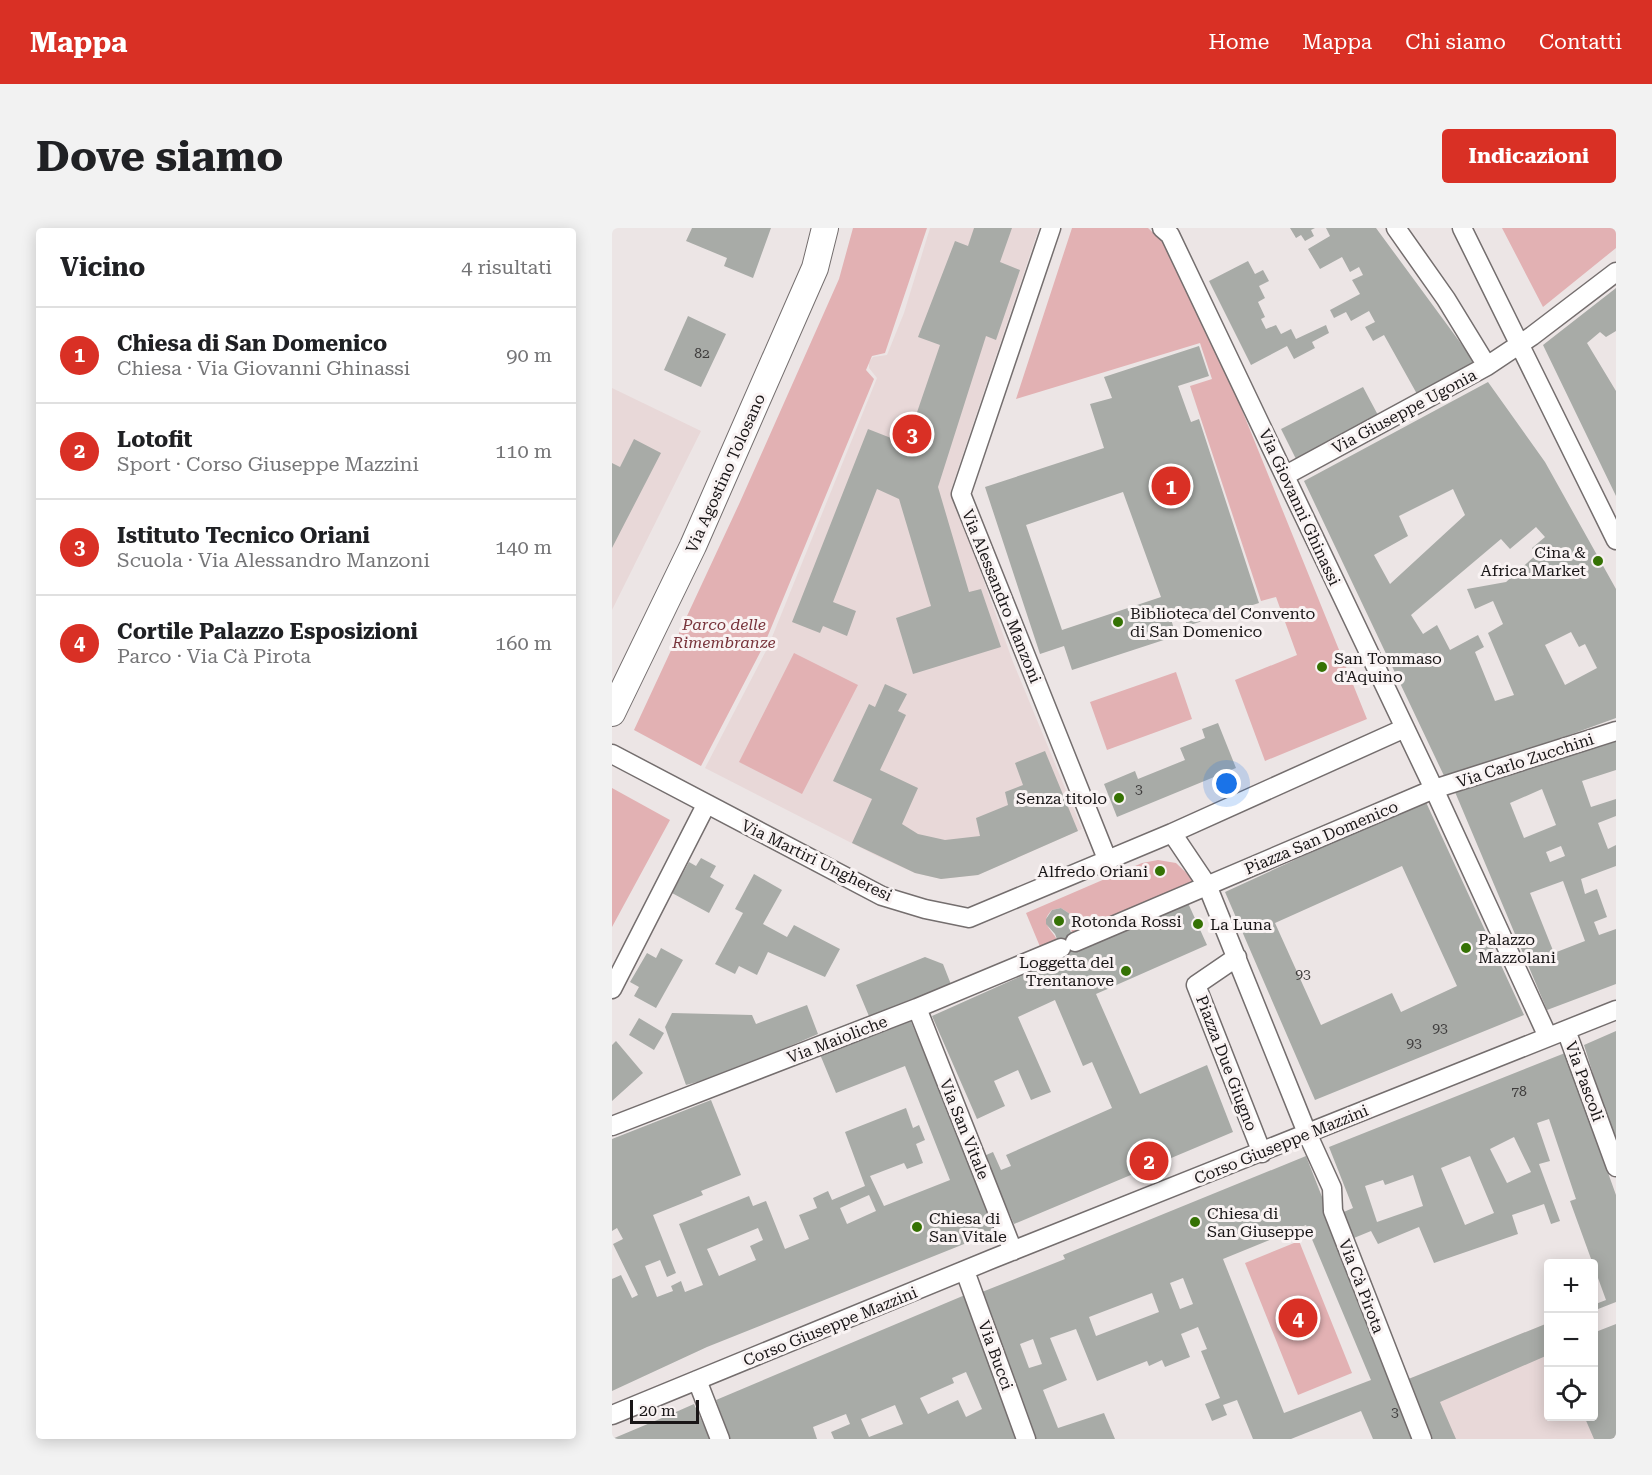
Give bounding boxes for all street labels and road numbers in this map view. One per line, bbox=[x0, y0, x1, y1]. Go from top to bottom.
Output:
street label: Via Giuseppe Ugonia bbox=[1329, 365, 1480, 458]
street label: Via Agostino Tolosano bbox=[682, 390, 769, 556]
street label: Via Giovanni Ghinassi bbox=[1255, 426, 1344, 588]
street label: Via Alessandro Manzoni bbox=[958, 507, 1045, 686]
street label: Via Carlo Zucchini bbox=[1454, 729, 1596, 792]
street label: Piazza San Domenico bbox=[1242, 796, 1401, 878]
street label: Via Martiri Ungheresi bbox=[738, 816, 895, 905]
street label: Piazza Due Giugno bbox=[1192, 993, 1261, 1134]
street label: Via Maioliche bbox=[784, 1012, 890, 1067]
street label: Via Pascoli bbox=[1561, 1039, 1608, 1124]
street label: Via San Vitale bbox=[936, 1076, 993, 1182]
street label: Corso Giuseppe Mazzini bbox=[1191, 1101, 1371, 1188]
street label: Via Cà Pirota bbox=[1335, 1236, 1388, 1336]
street label: Corso Giuseppe Mazzini bbox=[740, 1283, 920, 1370]
street label: Via Bucci bbox=[974, 1318, 1017, 1392]

